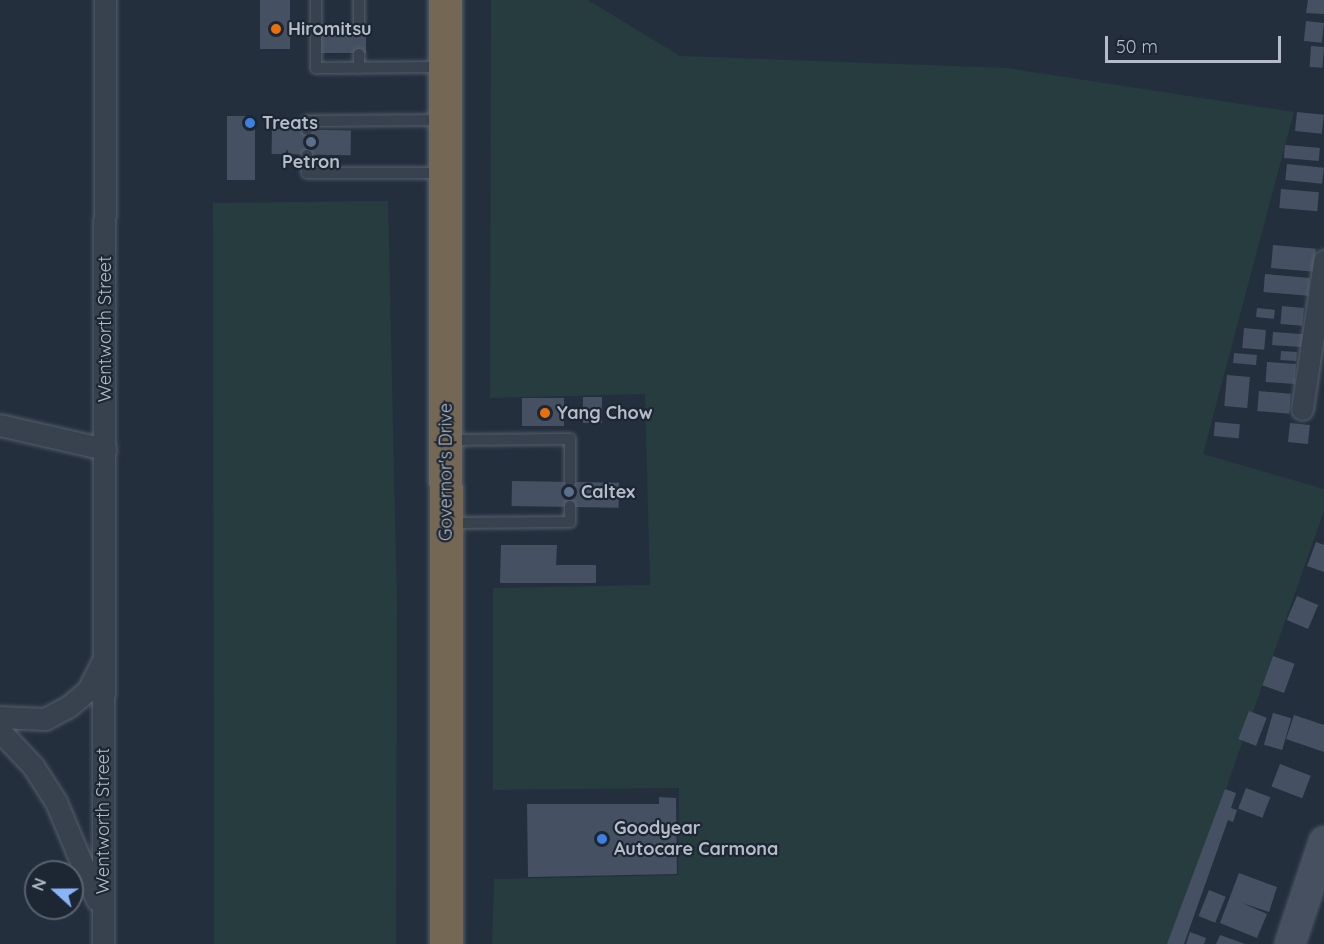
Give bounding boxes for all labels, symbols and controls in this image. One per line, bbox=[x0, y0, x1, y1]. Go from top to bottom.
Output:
place label: Hiromitsu bbox=[288, 18, 372, 40]
marker: Hiromitsu bbox=[269, 22, 283, 36]
scale bar bbox=[1108, 24, 1284, 62]
text: 50 m bbox=[1116, 35, 1158, 58]
place label: Treats bbox=[262, 112, 318, 134]
marker: Treats bbox=[243, 116, 257, 130]
marker: Petron bbox=[304, 135, 318, 149]
place label: Petron bbox=[282, 151, 340, 173]
street label: Wentworth Street bbox=[94, 256, 116, 402]
place label: Yang Chow bbox=[557, 402, 653, 424]
street label: Governor's Drive bbox=[435, 403, 457, 541]
marker: Yang Chow bbox=[538, 406, 552, 420]
place label: Caltex bbox=[581, 481, 635, 503]
marker: Caltex bbox=[562, 485, 576, 499]
street label: Wentworth Street bbox=[92, 748, 114, 894]
place label: Goodyear Autocare Carmona bbox=[614, 818, 778, 860]
marker: Goodyear Autocare Carmona bbox=[595, 832, 609, 846]
north arrow bbox=[24, 860, 84, 920]
text: N bbox=[28, 875, 51, 893]

